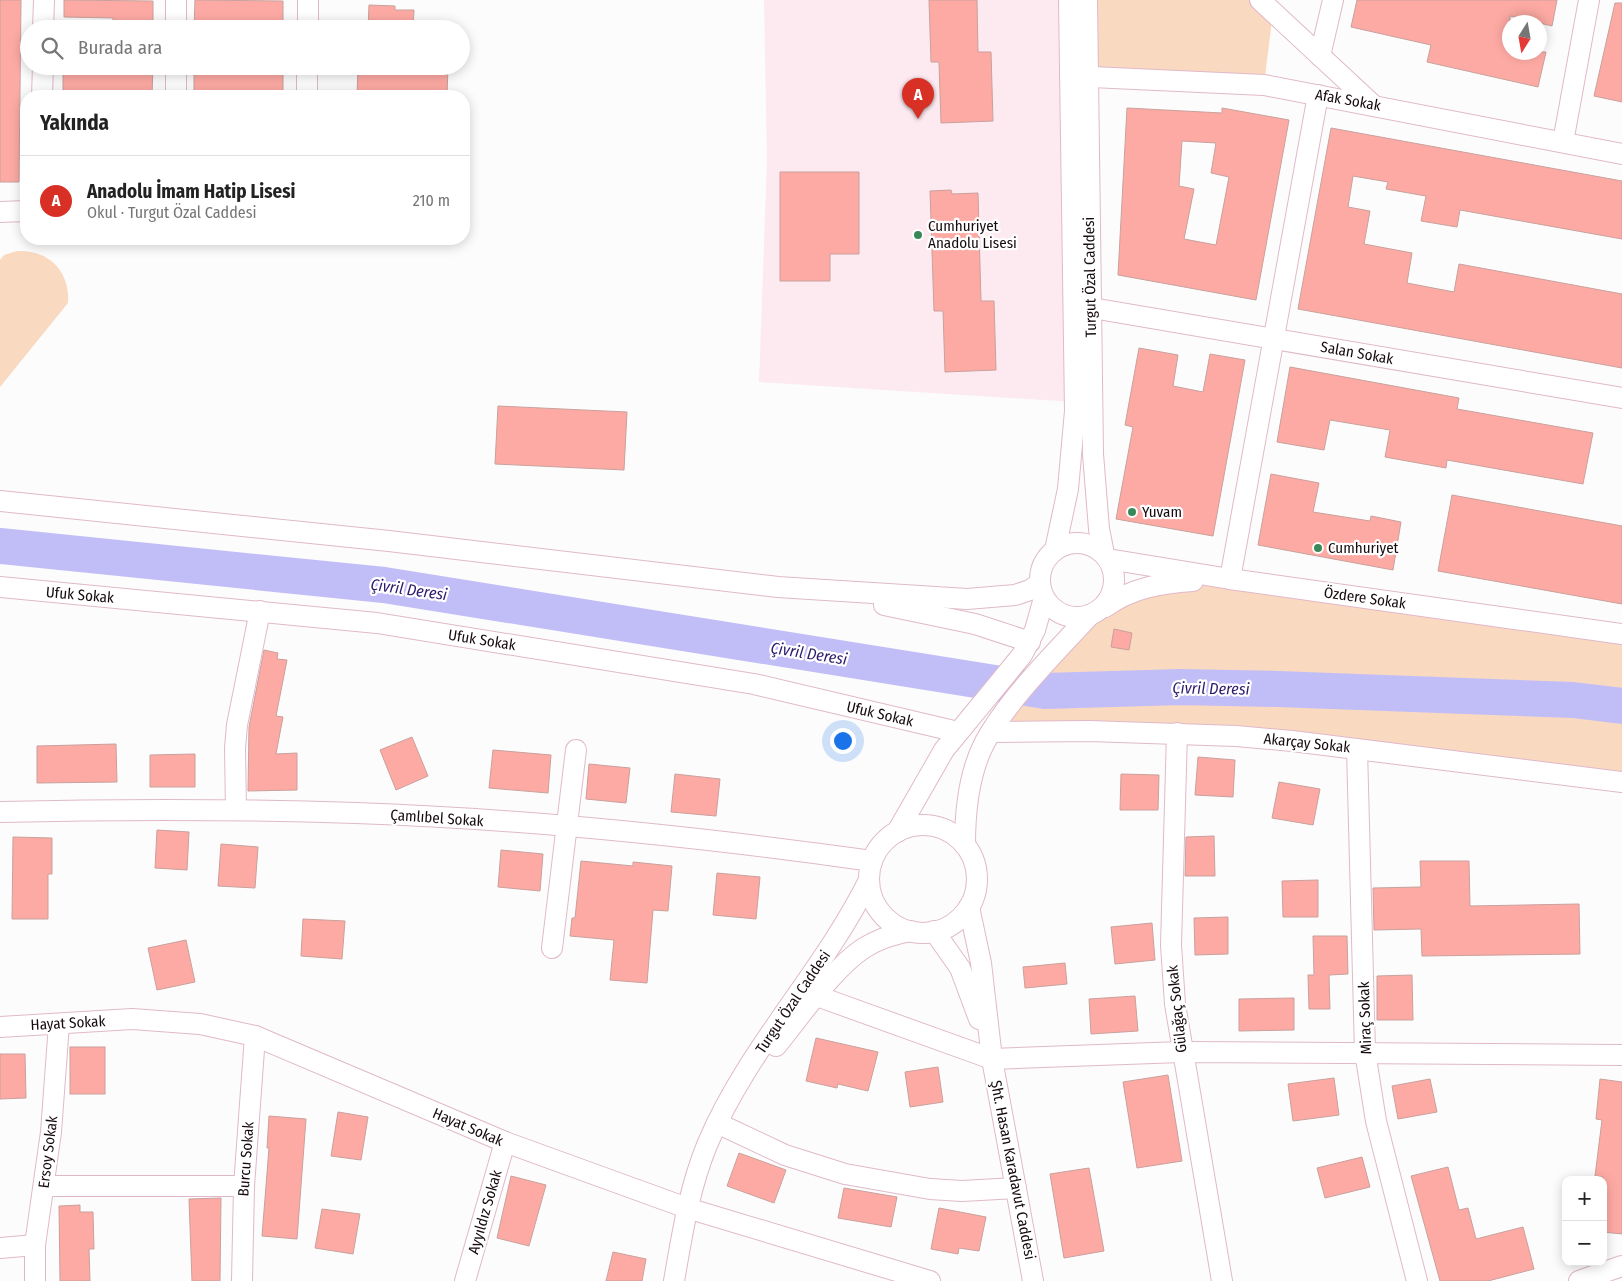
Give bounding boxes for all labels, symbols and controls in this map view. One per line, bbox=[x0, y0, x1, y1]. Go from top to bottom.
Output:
north arrow bbox=[1502, 15, 1547, 60]
search box bbox=[20, 20, 470, 75]
icon: search bbox=[38, 34, 66, 62]
text: Burada ara bbox=[78, 36, 162, 59]
pin: A bbox=[902, 78, 934, 119]
street label: Afak Sokak bbox=[1314, 85, 1382, 115]
text: Yakında bbox=[40, 110, 109, 136]
text: Anadolu İmam Hatip Lisesi bbox=[87, 180, 295, 203]
text: A bbox=[52, 191, 60, 210]
text: 210 m bbox=[413, 191, 450, 210]
text: Okul · Turgut Özal Caddesi bbox=[87, 203, 257, 222]
place label: Cumhuriyet Anadolu Lisesi bbox=[928, 217, 1017, 252]
street label: Turgut Özal Caddesi bbox=[1080, 217, 1100, 337]
marker: Cumhuriyet Anadolu Lisesi bbox=[912, 229, 924, 241]
street label: Salan Sokak bbox=[1319, 338, 1395, 368]
place label: Yuvam bbox=[1142, 503, 1182, 521]
marker: Yuvam bbox=[1126, 506, 1138, 518]
place label: Cumhuriyet bbox=[1328, 539, 1399, 557]
marker: Cumhuriyet bbox=[1312, 542, 1324, 554]
water label: Çivril Deresi bbox=[369, 575, 448, 604]
street label: Ufuk Sokak bbox=[45, 583, 115, 607]
street label: Özdere Sokak bbox=[1323, 583, 1407, 613]
street label: Ufuk Sokak bbox=[447, 626, 517, 654]
water label: Çivril Deresi bbox=[769, 638, 848, 669]
water label: Çivril Deresi bbox=[1172, 678, 1250, 699]
street label: Ufuk Sokak bbox=[845, 698, 915, 730]
your location bbox=[830, 728, 856, 754]
street label: Akarçay Sokak bbox=[1263, 730, 1351, 756]
street label: Çamlıbel Sokak bbox=[390, 806, 484, 830]
street label: Turgut Özal Caddesi bbox=[752, 947, 834, 1057]
street label: Gülağaç Sokak bbox=[1163, 964, 1191, 1054]
street label: Miraç Sokak bbox=[1355, 981, 1375, 1055]
street label: Hayat Sokak bbox=[30, 1012, 106, 1034]
street label: Şht. Hasan Karadavut Caddesi bbox=[987, 1079, 1039, 1261]
street label: Hayat Sokak bbox=[430, 1104, 506, 1150]
street label: Ersoy Sokak bbox=[35, 1115, 61, 1189]
street label: Burcu Sokak bbox=[234, 1121, 258, 1197]
street label: Ayyıldız Sokak bbox=[464, 1168, 506, 1256]
map controls bbox=[1562, 1176, 1607, 1266]
button: + bbox=[1562, 1176, 1607, 1221]
button: − bbox=[1562, 1221, 1607, 1266]

